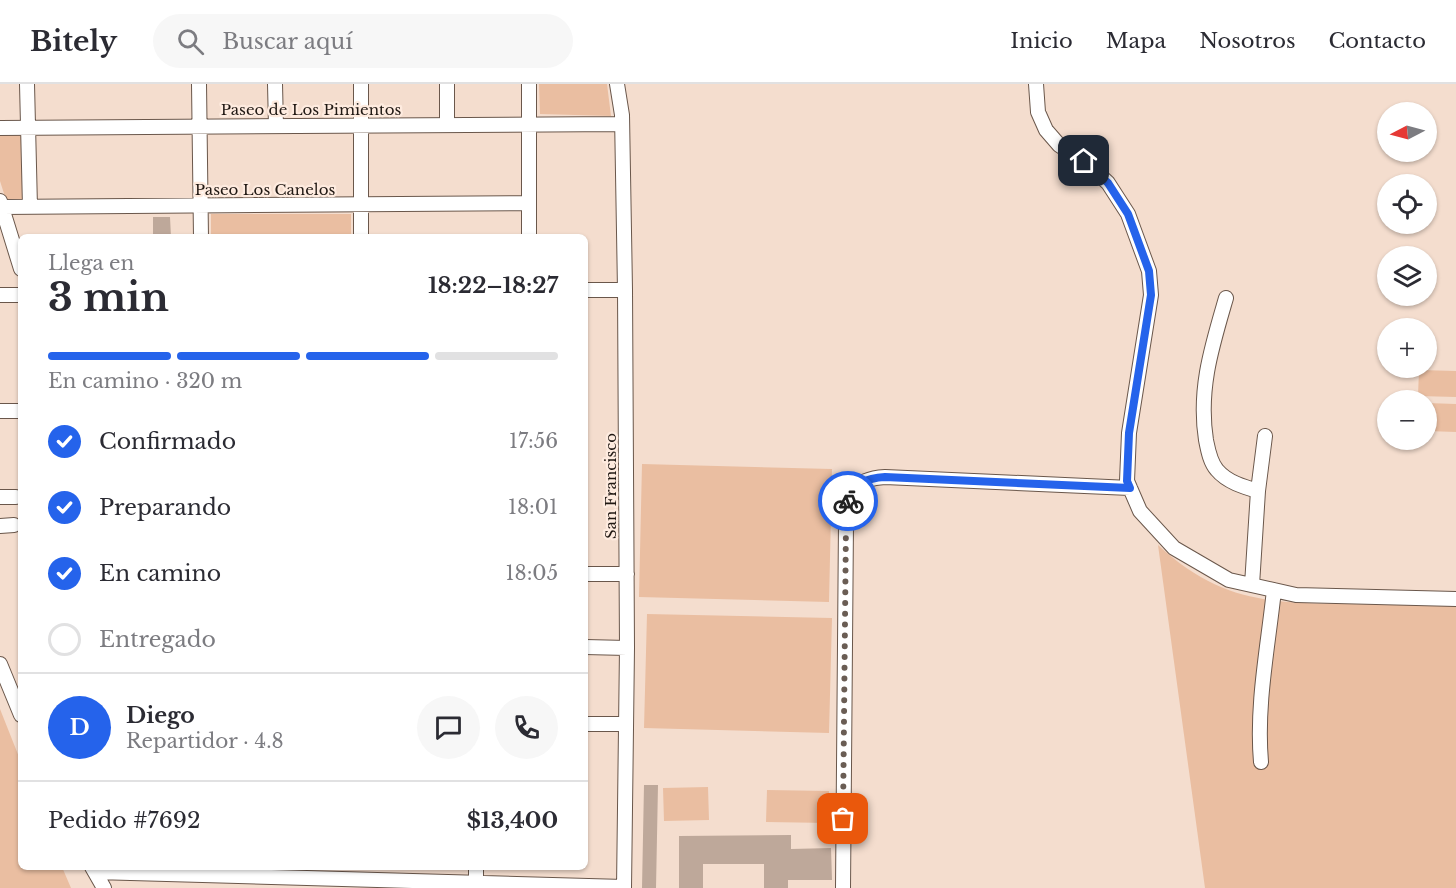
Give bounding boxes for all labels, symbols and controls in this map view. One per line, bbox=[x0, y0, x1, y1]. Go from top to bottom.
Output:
search box bbox=[153, 14, 573, 68]
text: Bitely bbox=[30, 24, 117, 59]
icon: search bbox=[174, 25, 207, 58]
text: Buscar aquí bbox=[222, 28, 353, 55]
text: Inicio bbox=[1010, 28, 1073, 54]
text: Mapa bbox=[1106, 28, 1166, 54]
text: Nosotros bbox=[1199, 28, 1295, 54]
text: Contacto bbox=[1328, 28, 1426, 54]
street label: Paseo de Los Pimientos bbox=[221, 100, 402, 119]
north arrow bbox=[1377, 102, 1437, 162]
map controls bbox=[1377, 102, 1437, 450]
pin bbox=[1058, 135, 1109, 186]
icon: home bbox=[1067, 144, 1100, 177]
button: locate bbox=[1377, 174, 1437, 234]
street label: Paseo Los Canelos bbox=[195, 180, 335, 199]
button: layers bbox=[1377, 246, 1437, 306]
text: Llega en bbox=[48, 251, 134, 275]
text: 18:22–18:27 bbox=[428, 272, 558, 299]
text: 3 min bbox=[48, 273, 169, 322]
button: + bbox=[1377, 318, 1437, 378]
text: En camino · 320 m bbox=[48, 369, 242, 393]
button: − bbox=[1377, 390, 1437, 450]
icon: check bbox=[48, 425, 81, 458]
text: Confirmado bbox=[99, 428, 236, 455]
text: 17:56 bbox=[509, 429, 558, 453]
street label: San Francisco bbox=[601, 433, 620, 539]
courier bbox=[818, 471, 878, 531]
icon: bike bbox=[832, 485, 865, 518]
icon: check bbox=[48, 491, 81, 524]
text: Preparando bbox=[99, 494, 231, 521]
text: 18:01 bbox=[508, 495, 558, 519]
icon: check bbox=[48, 557, 81, 590]
text: En camino bbox=[99, 560, 221, 587]
text: 18:05 bbox=[506, 561, 558, 585]
text: Entregado bbox=[99, 626, 216, 653]
button: chat bbox=[417, 696, 480, 759]
button: phone bbox=[495, 696, 558, 759]
text: Diego bbox=[126, 702, 195, 729]
text: D bbox=[69, 714, 90, 741]
text: Repartidor · 4.8 bbox=[126, 729, 284, 753]
pin bbox=[817, 793, 868, 844]
icon: bag bbox=[826, 802, 859, 835]
text: Pedido #7692 bbox=[48, 807, 201, 834]
text: $13,400 bbox=[467, 807, 558, 834]

